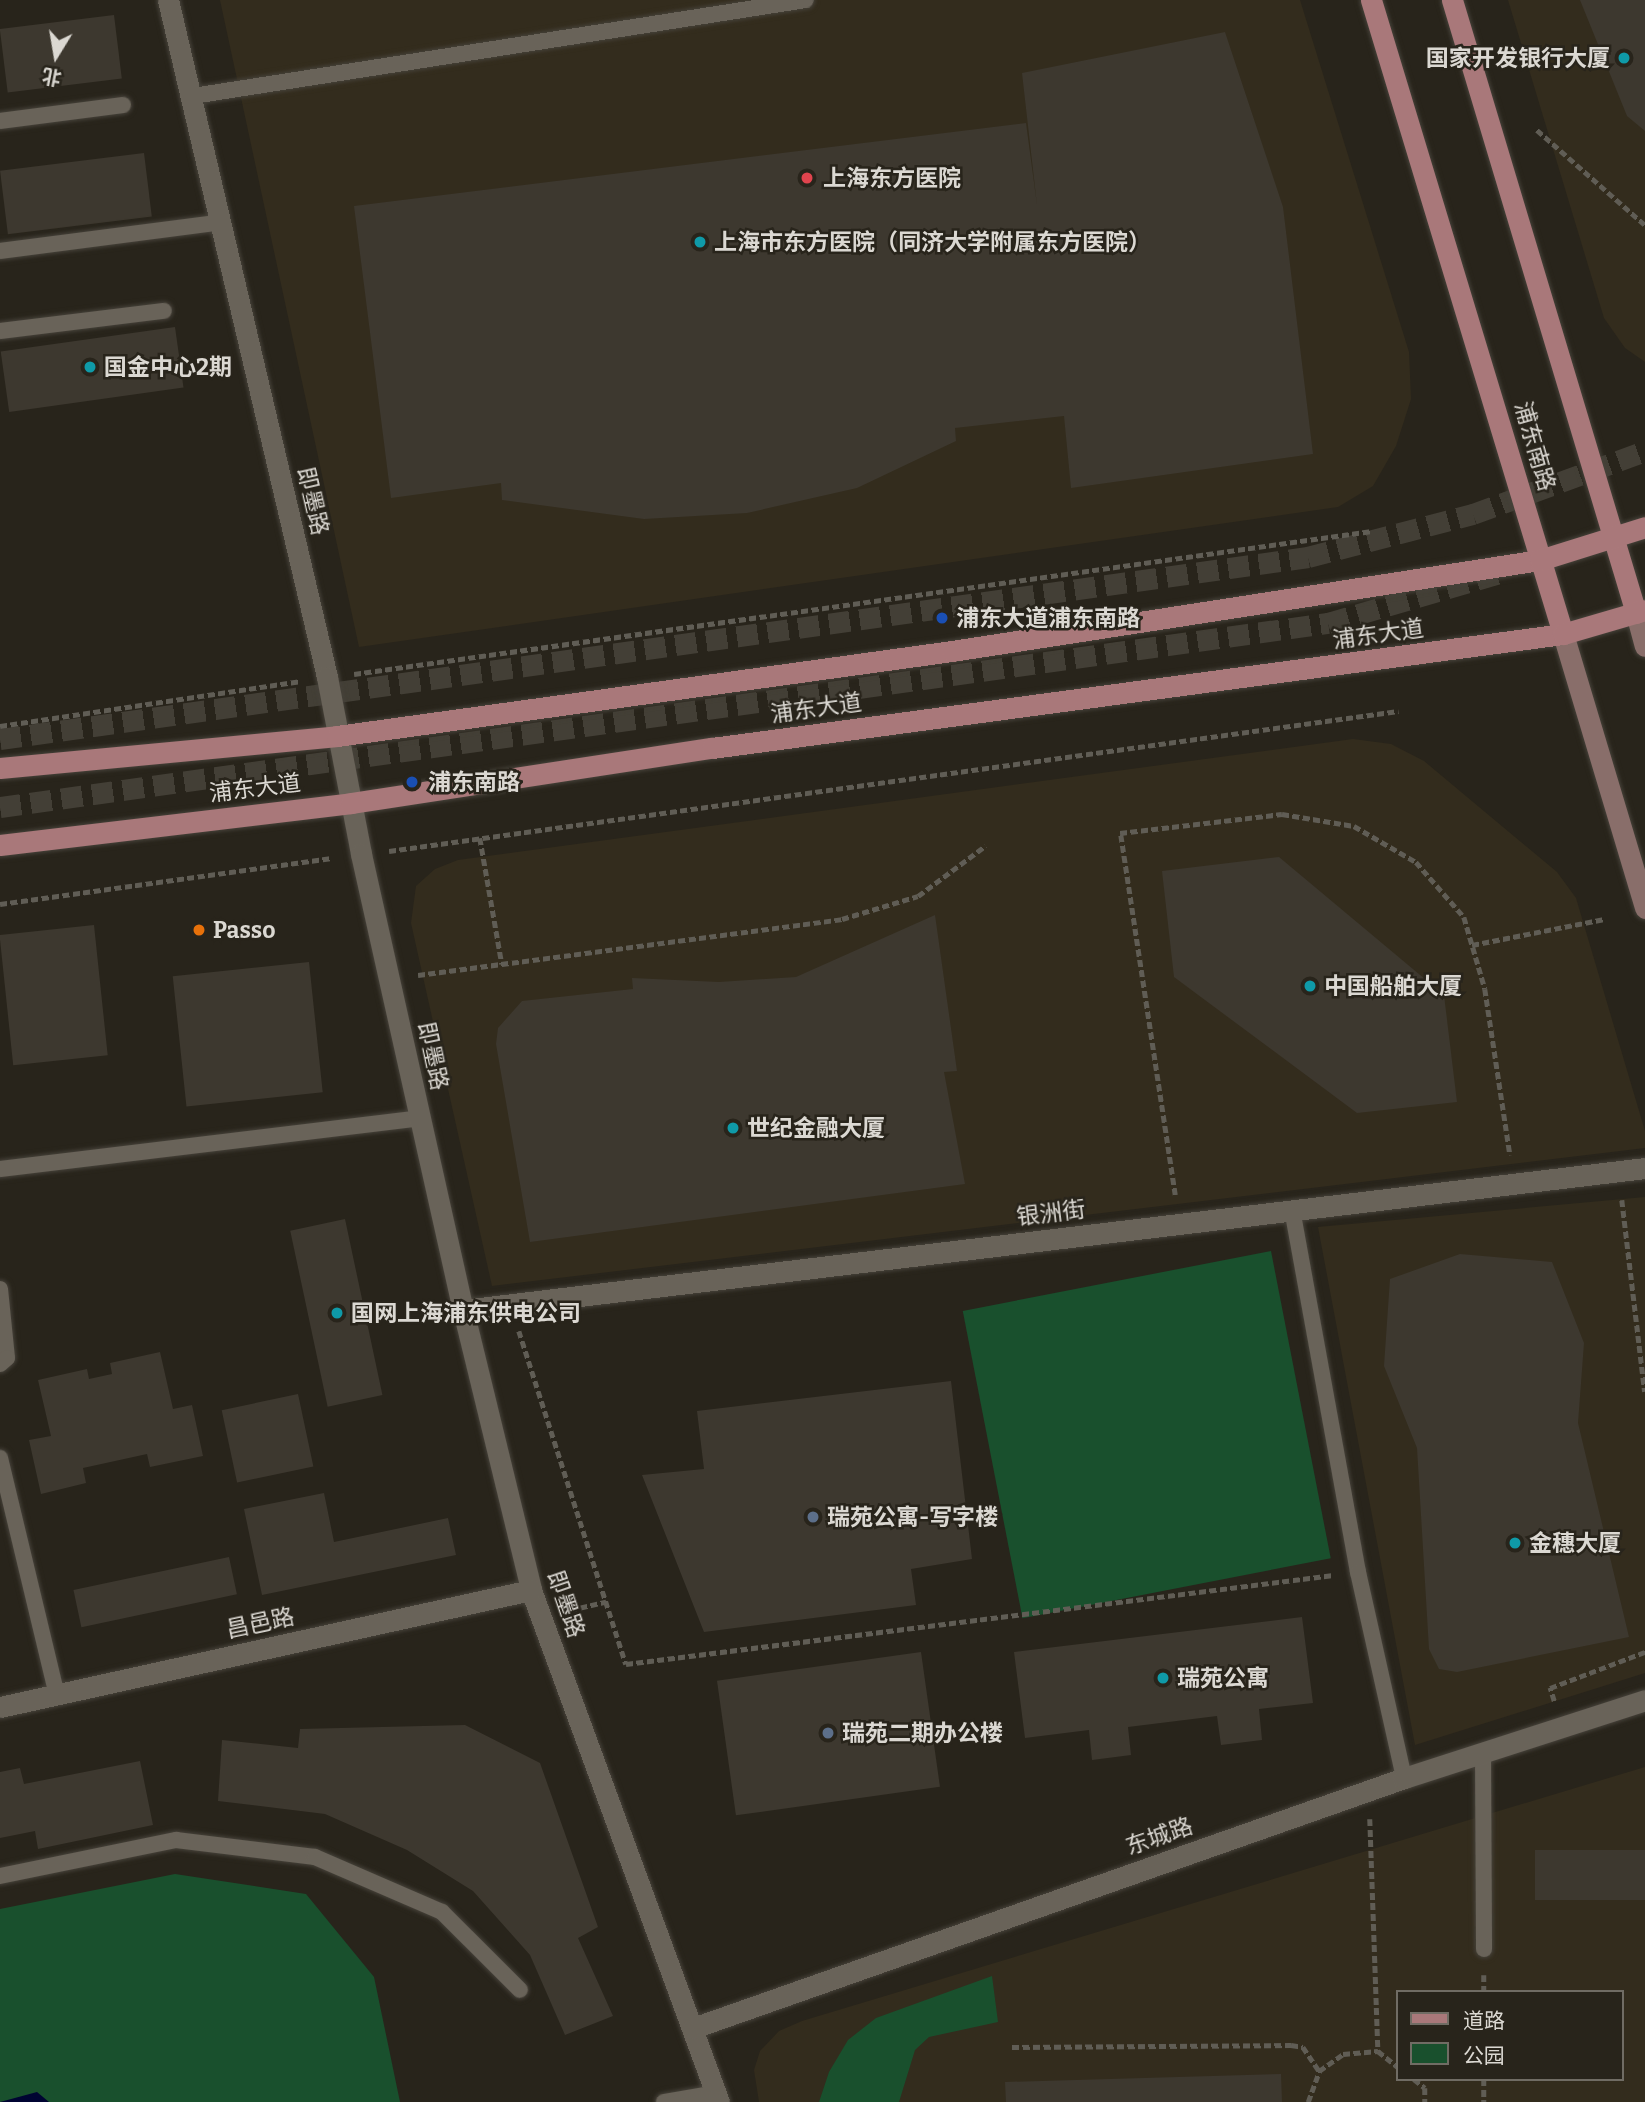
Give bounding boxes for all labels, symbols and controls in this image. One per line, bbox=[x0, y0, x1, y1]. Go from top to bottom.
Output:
north arrow bbox=[21, 21, 91, 91]
place label: 国家开发银行大厦 bbox=[1426, 44, 1610, 72]
marker: 国家开发银行大厦 bbox=[1616, 50, 1632, 66]
text: 北 bbox=[40, 64, 63, 90]
place label: 上海东方医院 bbox=[823, 164, 961, 192]
marker: 上海东方医院 bbox=[797, 168, 817, 188]
place label: 上海市东方医院（同济大学附属东方医院） bbox=[714, 228, 1151, 256]
marker: 上海市东方医院（同济大学附属东方医院） bbox=[692, 234, 708, 250]
place label: 国金中心2期 bbox=[104, 353, 232, 381]
marker: 国金中心2期 bbox=[82, 359, 98, 375]
street label: 浦东南路 bbox=[1509, 398, 1561, 494]
street label: 即墨路 bbox=[292, 464, 334, 538]
place label: 浦东大道浦东南路 bbox=[956, 604, 1140, 632]
marker: 浦东大道浦东南路 bbox=[934, 610, 950, 626]
street label: 浦东大道 bbox=[1331, 614, 1425, 654]
street label: 浦东大道 bbox=[769, 688, 863, 728]
place label: 浦东南路 bbox=[428, 768, 520, 796]
street label: 浦东大道 bbox=[208, 769, 302, 807]
marker: 浦东南路 bbox=[402, 772, 422, 792]
place label: Passo bbox=[213, 916, 275, 944]
marker: Passo bbox=[191, 922, 207, 938]
place label: 中国船舶大厦 bbox=[1324, 972, 1462, 1000]
marker: 中国船舶大厦 bbox=[1302, 978, 1318, 994]
street label: 即墨路 bbox=[412, 1019, 454, 1093]
place label: 世纪金融大厦 bbox=[747, 1114, 885, 1142]
marker: 世纪金融大厦 bbox=[725, 1120, 741, 1136]
street label: 银洲街 bbox=[1015, 1195, 1087, 1231]
place label: 国网上海浦东供电公司 bbox=[351, 1299, 581, 1327]
marker: 国网上海浦东供电公司 bbox=[329, 1305, 345, 1321]
place label: 瑞苑公寓-写字楼 bbox=[827, 1503, 998, 1531]
marker: 瑞苑公寓-写字楼 bbox=[805, 1509, 821, 1525]
place label: 金穗大厦 bbox=[1529, 1529, 1621, 1557]
marker: 金穗大厦 bbox=[1507, 1535, 1523, 1551]
street label: 即墨路 bbox=[542, 1567, 590, 1641]
street label: 昌邑路 bbox=[223, 1602, 297, 1644]
place label: 瑞苑公寓 bbox=[1177, 1664, 1269, 1692]
marker: 瑞苑公寓 bbox=[1155, 1670, 1171, 1686]
place label: 瑞苑二期办公楼 bbox=[842, 1719, 1003, 1747]
marker: 瑞苑二期办公楼 bbox=[820, 1725, 836, 1741]
street label: 东城路 bbox=[1122, 1812, 1196, 1860]
legend bbox=[1396, 1990, 1624, 2081]
text: 道路 bbox=[1463, 2008, 1505, 2034]
text: 公园 bbox=[1463, 2043, 1505, 2069]

